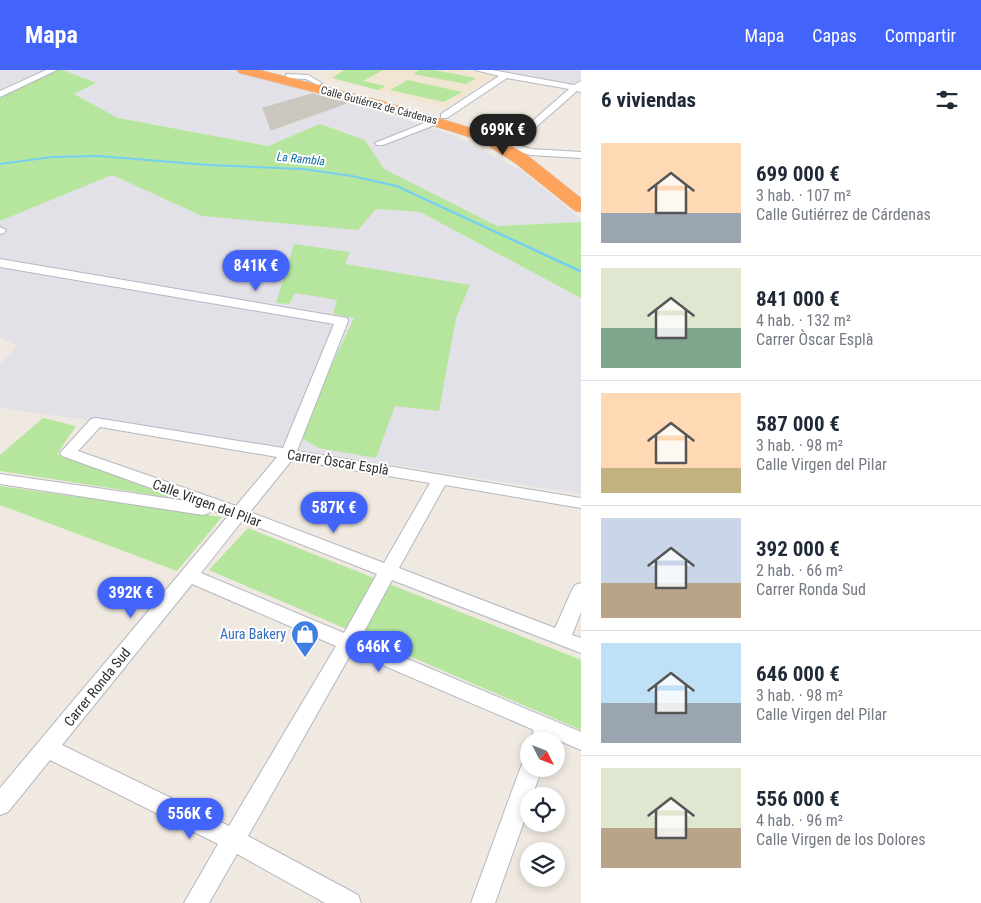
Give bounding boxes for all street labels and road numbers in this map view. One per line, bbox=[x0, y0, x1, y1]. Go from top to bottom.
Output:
street label: Calle Gutiérrez de Cárdenas bbox=[319, 84, 439, 127]
street label: Carrer Òscar Esplà bbox=[286, 445, 390, 478]
street label: Calle Virgen del Pilar bbox=[150, 476, 264, 530]
street label: Carrer Ronda Sud bbox=[61, 645, 133, 729]

